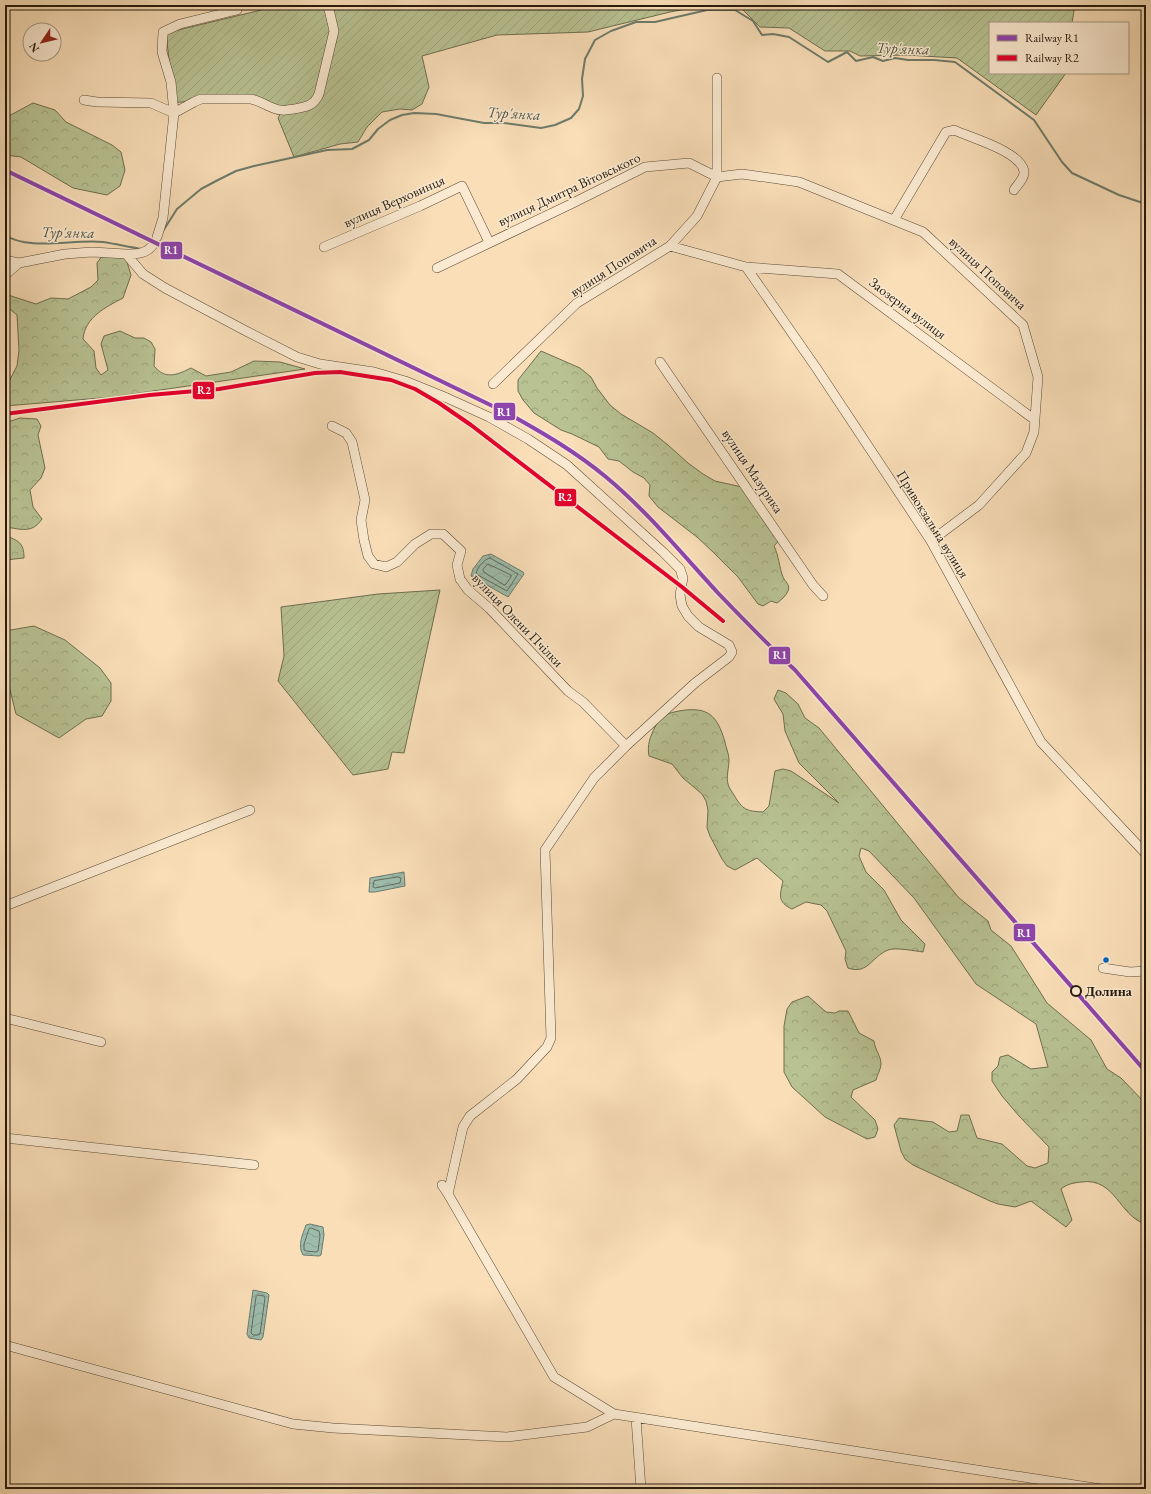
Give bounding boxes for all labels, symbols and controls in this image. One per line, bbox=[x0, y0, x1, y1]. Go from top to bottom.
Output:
north arrow bbox=[22, 22, 62, 62]
legend bbox=[989, 22, 1129, 74]
text: Railway R1 bbox=[1025, 30, 1079, 46]
water label: Тур'янка bbox=[876, 38, 930, 58]
text: N bbox=[25, 40, 42, 55]
text: Railway R2 bbox=[1025, 50, 1079, 66]
water label: Тур'янка bbox=[487, 102, 541, 124]
street label: вулиця Дмитра Вітовського bbox=[495, 148, 643, 230]
street label: вулиця Верховинця bbox=[341, 171, 447, 231]
water label: Тур'янка bbox=[41, 222, 95, 242]
street label: вулиця Поповича bbox=[566, 231, 660, 301]
street label: вулиця Поповича bbox=[945, 232, 1031, 314]
line badge: R1 bbox=[160, 241, 183, 260]
text: R1 bbox=[164, 243, 178, 257]
street label: Заозерна вулиця bbox=[866, 273, 950, 343]
line badge: R2 bbox=[192, 381, 215, 400]
text: R2 bbox=[197, 383, 211, 397]
line badge: R1 bbox=[493, 402, 516, 421]
text: R1 bbox=[497, 405, 511, 419]
street label: вулиця Мазурика bbox=[718, 425, 788, 517]
street label: Привокзальна вулиця bbox=[893, 467, 973, 581]
line badge: R2 bbox=[554, 488, 577, 507]
text: R2 bbox=[558, 490, 572, 504]
street label: вулиця Олени Пчілки bbox=[468, 569, 568, 671]
line badge: R1 bbox=[768, 646, 791, 665]
text: R1 bbox=[773, 648, 787, 662]
line badge: R1 bbox=[1013, 923, 1036, 942]
text: R1 bbox=[1017, 926, 1031, 940]
unlabelled marker bbox=[1101, 955, 1111, 965]
place label: Долина bbox=[1085, 982, 1133, 1000]
marker: Долина bbox=[1070, 985, 1082, 997]

